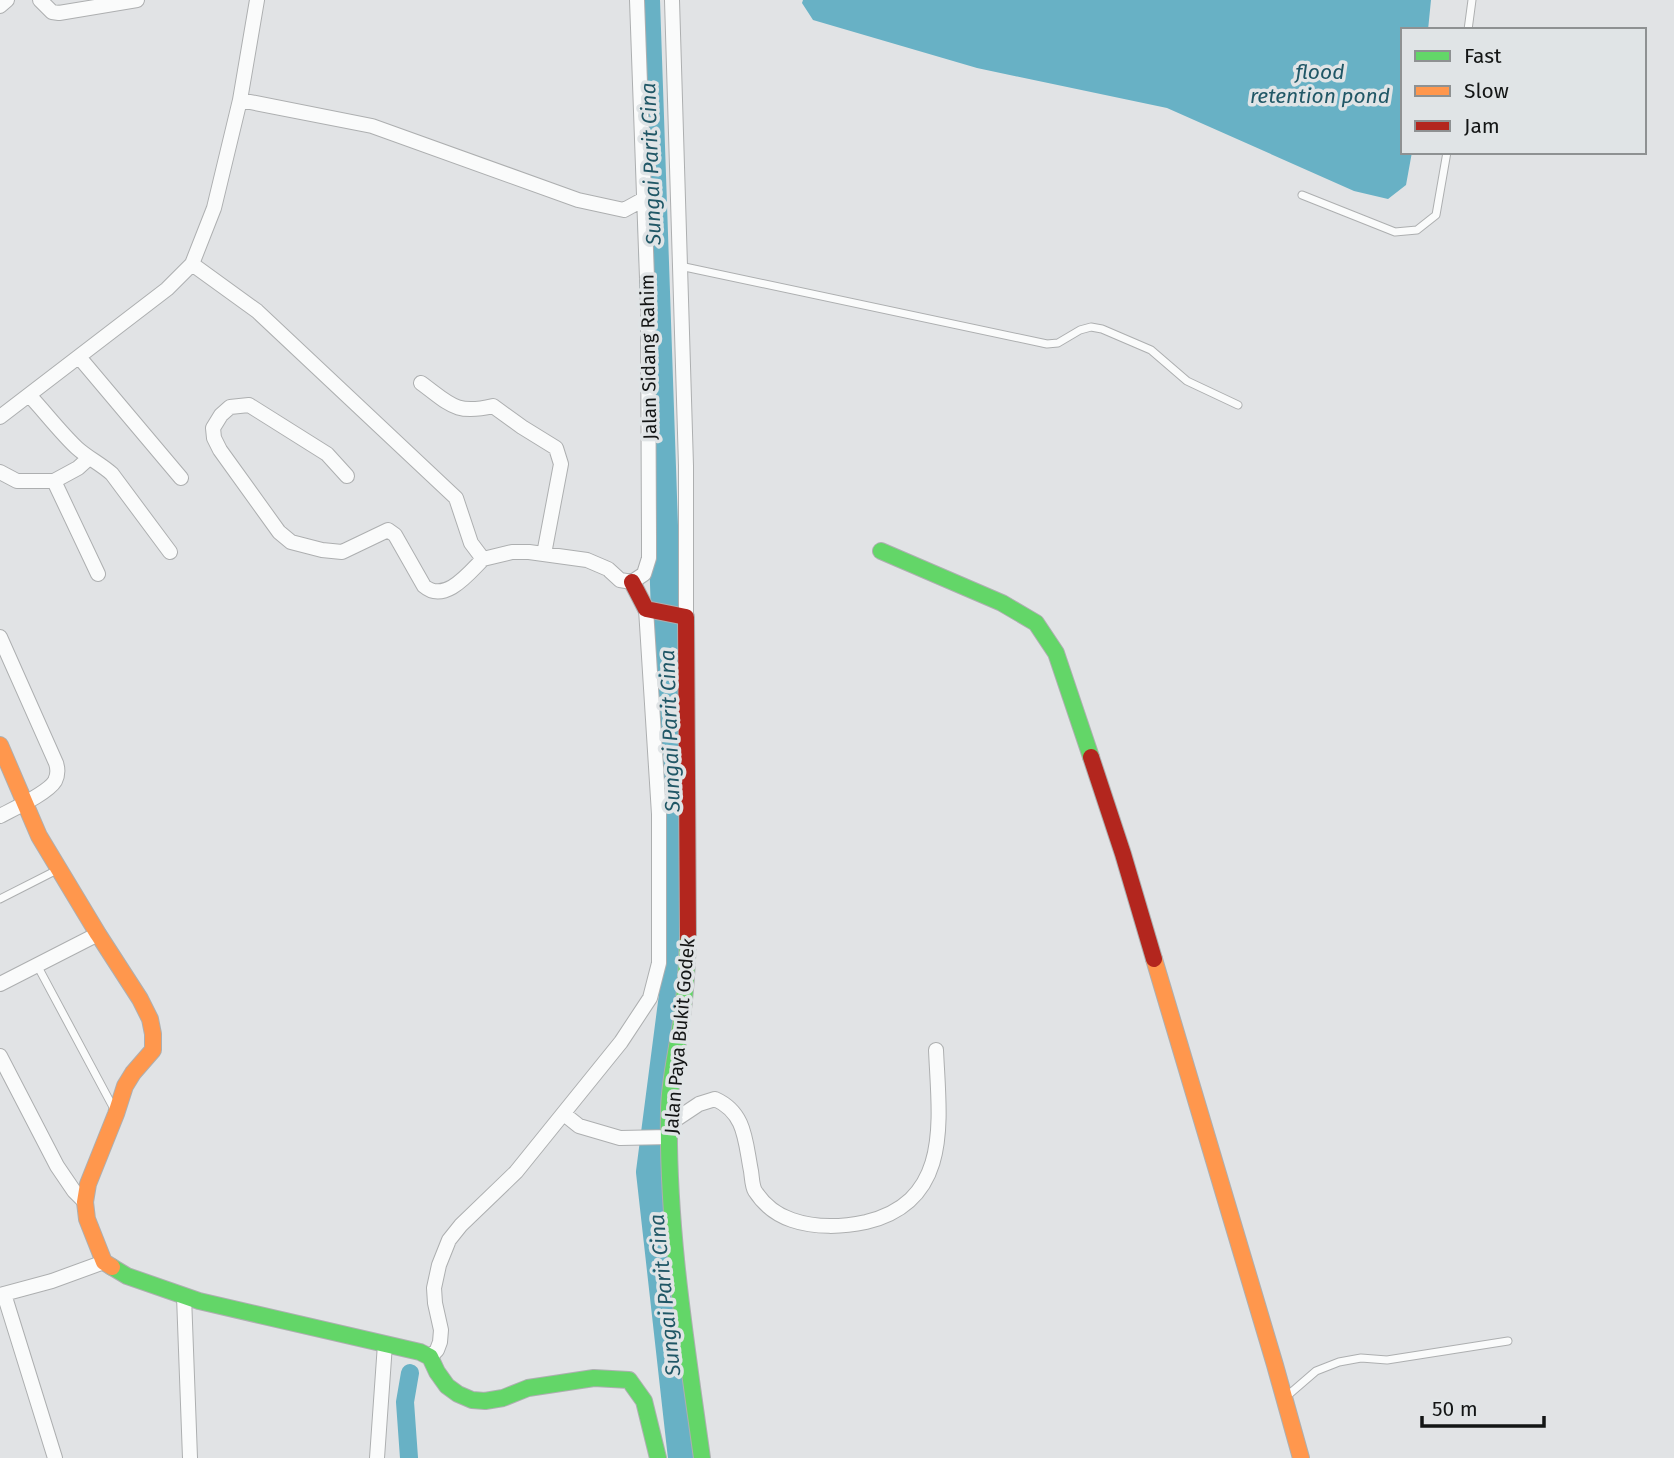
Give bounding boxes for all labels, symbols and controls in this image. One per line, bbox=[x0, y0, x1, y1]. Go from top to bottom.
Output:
legend bbox=[1401, 28, 1646, 154]
text: Fast bbox=[1464, 43, 1502, 69]
water label: flood retention pond bbox=[1250, 59, 1390, 109]
text: Slow bbox=[1464, 78, 1509, 104]
water label: Sungai Parit Cina bbox=[635, 82, 667, 247]
text: Jam bbox=[1464, 113, 1500, 139]
street label: Jalan Sidang Rahim bbox=[636, 274, 661, 440]
water label: Sungai Parit Cina bbox=[654, 649, 686, 814]
street label: Jalan Paya Bukit Godek bbox=[659, 937, 700, 1135]
water label: Sungai Parit Cina bbox=[644, 1213, 687, 1378]
scale bar bbox=[1422, 1384, 1544, 1428]
text: 50 m bbox=[1432, 1396, 1478, 1422]

